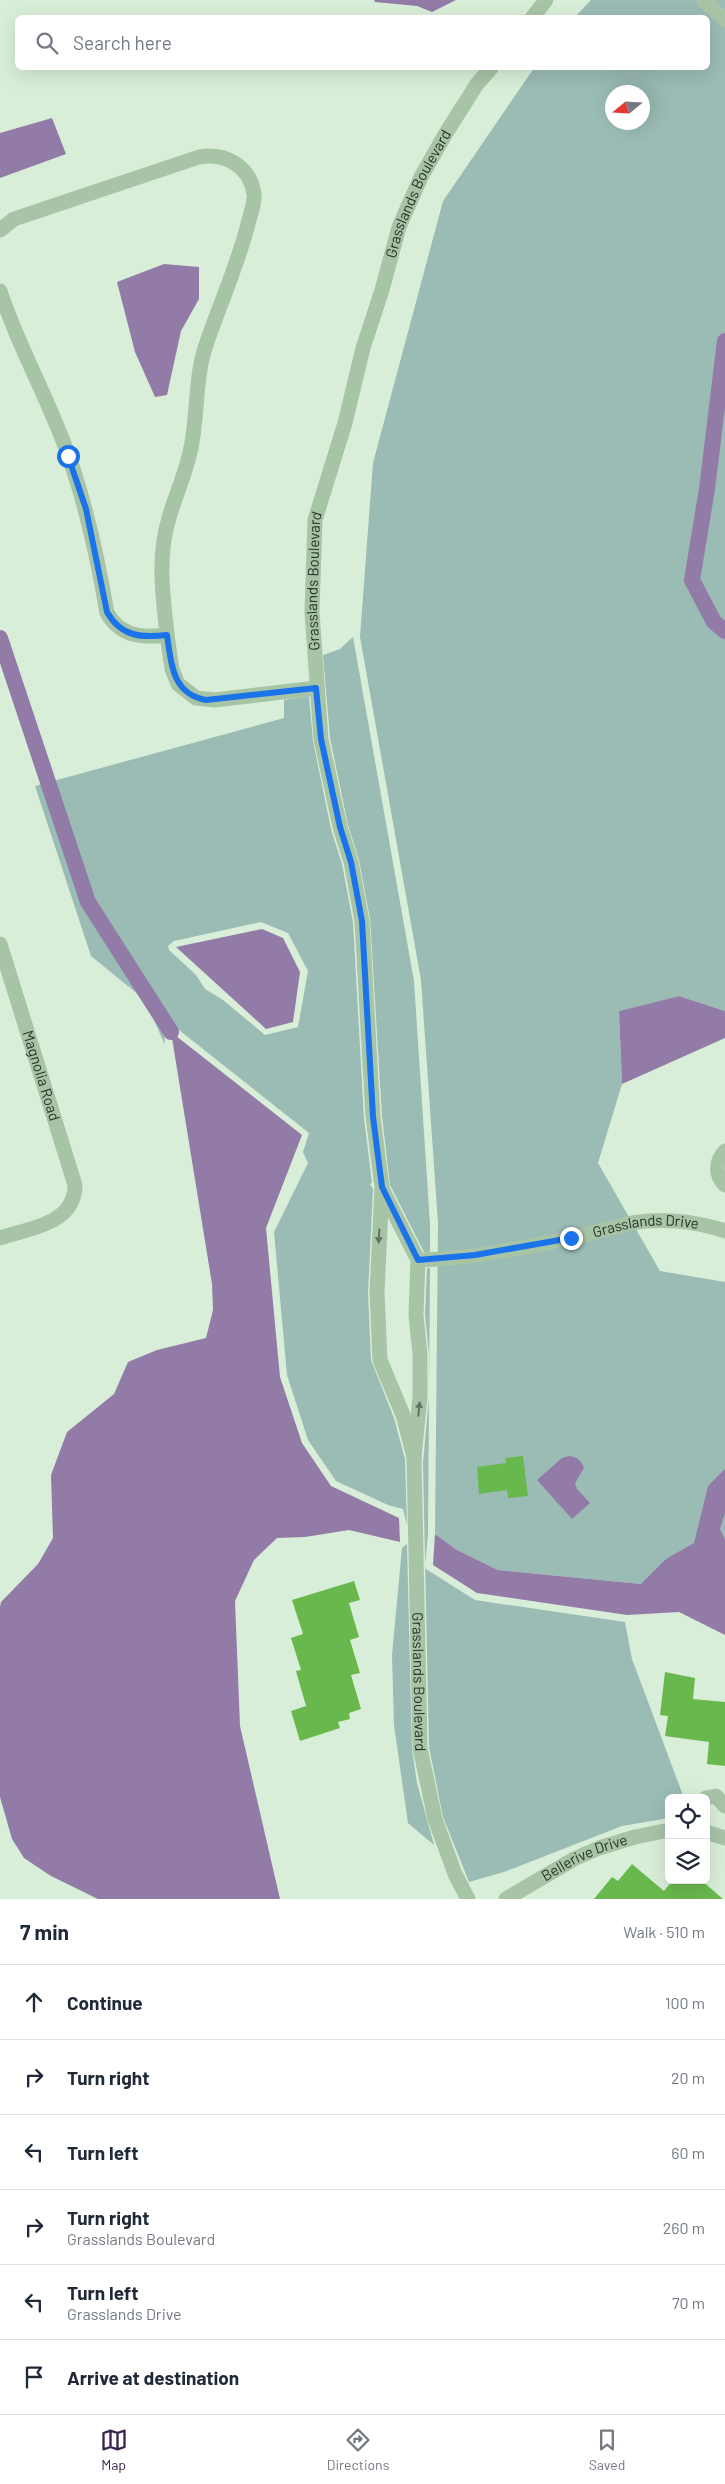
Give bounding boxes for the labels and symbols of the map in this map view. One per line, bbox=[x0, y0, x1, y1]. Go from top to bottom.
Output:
north arrow bbox=[605, 85, 650, 130]
street label: Grasslands Boulevard bbox=[381, 126, 454, 260]
route start bbox=[57, 445, 80, 468]
street label: Grasslands Boulevard bbox=[302, 509, 325, 651]
street label: Magnolia Road bbox=[19, 1028, 64, 1123]
street label: Grasslands Drive bbox=[590, 1210, 700, 1241]
route end bbox=[560, 1227, 583, 1250]
one-way arrow bbox=[375, 1228, 383, 1244]
one-way arrow bbox=[415, 1400, 423, 1416]
street label: Grasslands Boulevard bbox=[409, 1612, 430, 1752]
street label: Bellerive Drive bbox=[538, 1830, 629, 1884]

